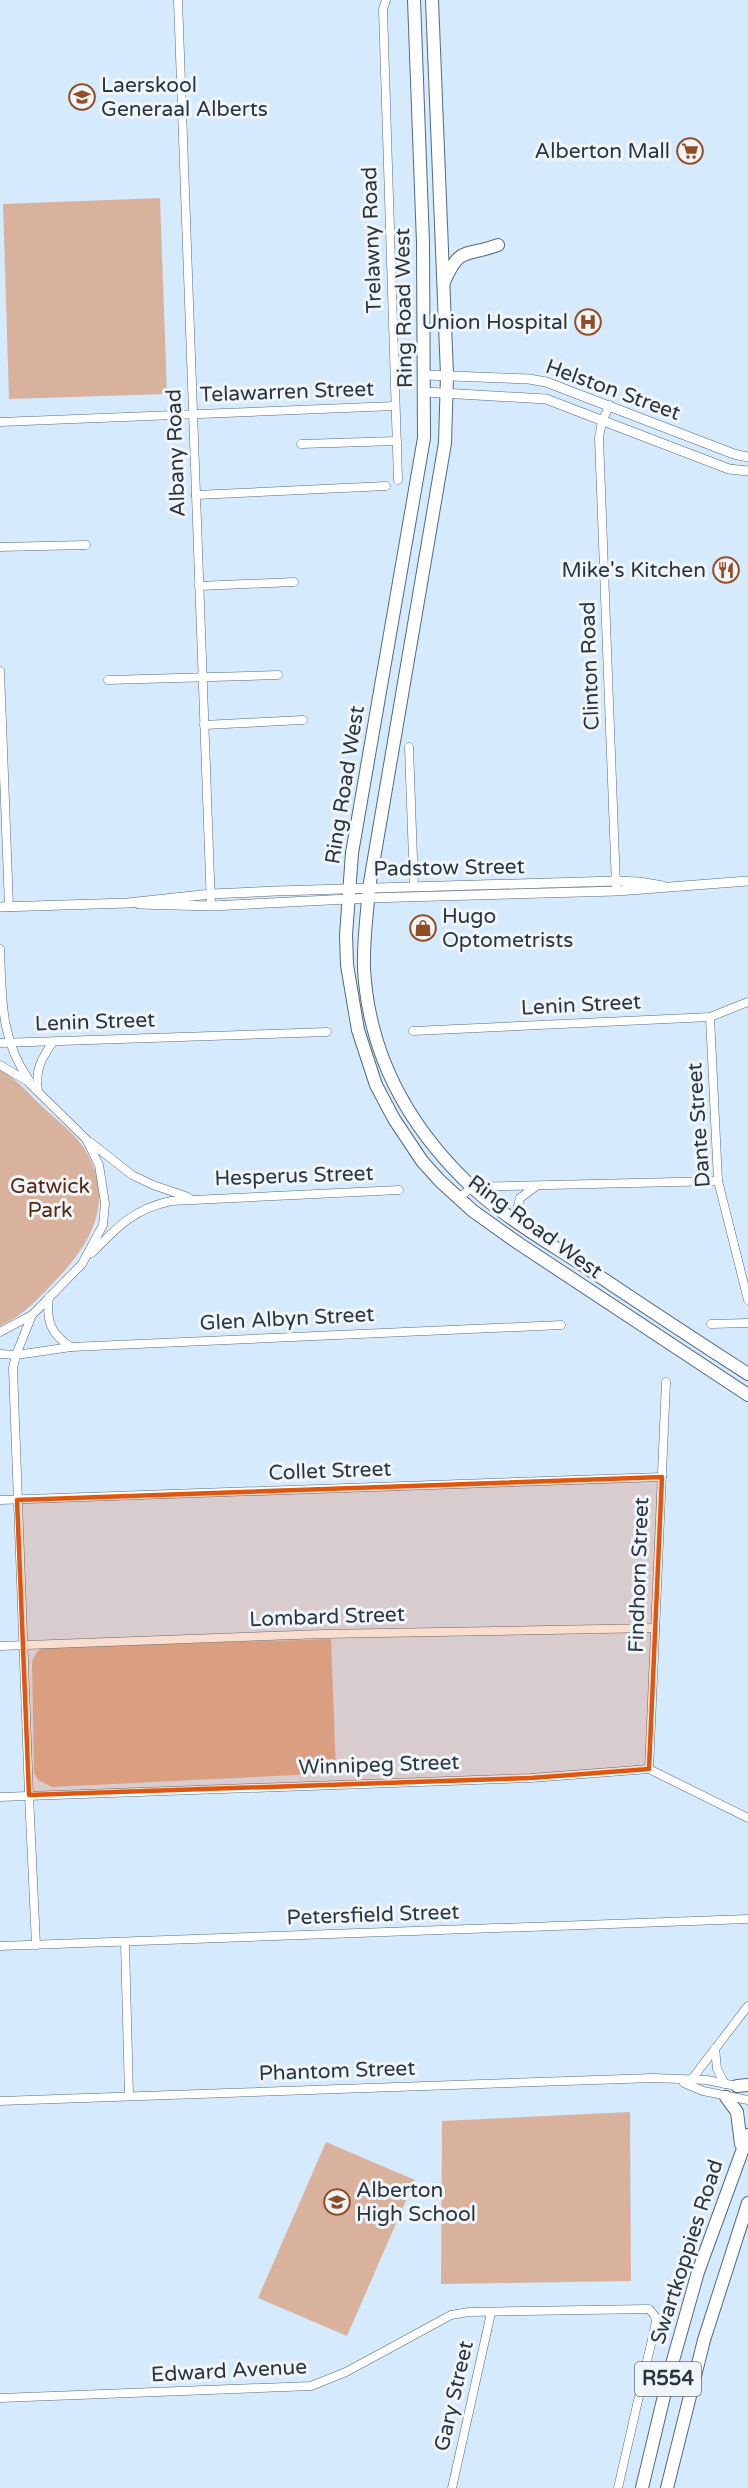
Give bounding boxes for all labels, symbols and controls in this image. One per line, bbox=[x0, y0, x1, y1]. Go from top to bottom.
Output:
place label: Laerskool Generaal Alberts bbox=[101, 73, 268, 122]
school or university icon: Laerskool Generaal Alberts bbox=[67, 82, 97, 112]
supermarket icon: Alberton Mall bbox=[675, 136, 705, 166]
place label: Alberton Mall bbox=[535, 139, 670, 164]
street label: Trelawny Road bbox=[357, 166, 387, 314]
street label: Ring Road West bbox=[390, 228, 418, 388]
hospital icon: Union Hospital bbox=[573, 307, 603, 337]
place label: Union Hospital bbox=[421, 310, 568, 335]
street label: Helston Street bbox=[542, 354, 684, 426]
street label: Telawarren Street bbox=[199, 376, 375, 408]
street label: Albany Road bbox=[161, 389, 191, 517]
restaurant icon: Mike's Kitchen bbox=[711, 555, 741, 585]
place label: Mike's Kitchen bbox=[562, 558, 706, 583]
street label: Clinton Road bbox=[575, 601, 605, 731]
street label: Ring Road West bbox=[320, 704, 370, 866]
street label: Padstow Street bbox=[373, 854, 525, 882]
place label: Hugo Optometrists bbox=[442, 904, 573, 953]
shop icon: Hugo Optometrists bbox=[408, 913, 438, 943]
street label: Lenin Street bbox=[520, 989, 642, 1021]
street label: Lenin Street bbox=[34, 1007, 156, 1037]
street label: Dante Street bbox=[682, 1062, 716, 1188]
street label: Hesperus Street bbox=[214, 1161, 374, 1191]
street label: Ring Road West bbox=[463, 1170, 607, 1284]
park label: Gatwick Park bbox=[10, 1174, 90, 1223]
street label: Glen Albyn Street bbox=[199, 1302, 375, 1336]
street label: Collet Street bbox=[268, 1456, 392, 1486]
street label: Findhorn Street bbox=[624, 1497, 654, 1653]
street label: Lombard Street bbox=[249, 1602, 405, 1632]
street label: Winnipeg Street bbox=[298, 1750, 460, 1780]
street label: Petersfield Street bbox=[286, 1899, 460, 1931]
street label: Phantom Street bbox=[258, 2056, 416, 2086]
street label: Swartkoppies Road bbox=[645, 2157, 729, 2347]
place label: Alberton High School bbox=[356, 2178, 476, 2227]
school or university icon: Alberton High School bbox=[322, 2187, 352, 2217]
street label: Gary Street bbox=[429, 2338, 479, 2454]
street label: Edward Avenue bbox=[150, 2354, 308, 2388]
road number: R554 bbox=[635, 2362, 701, 2396]

